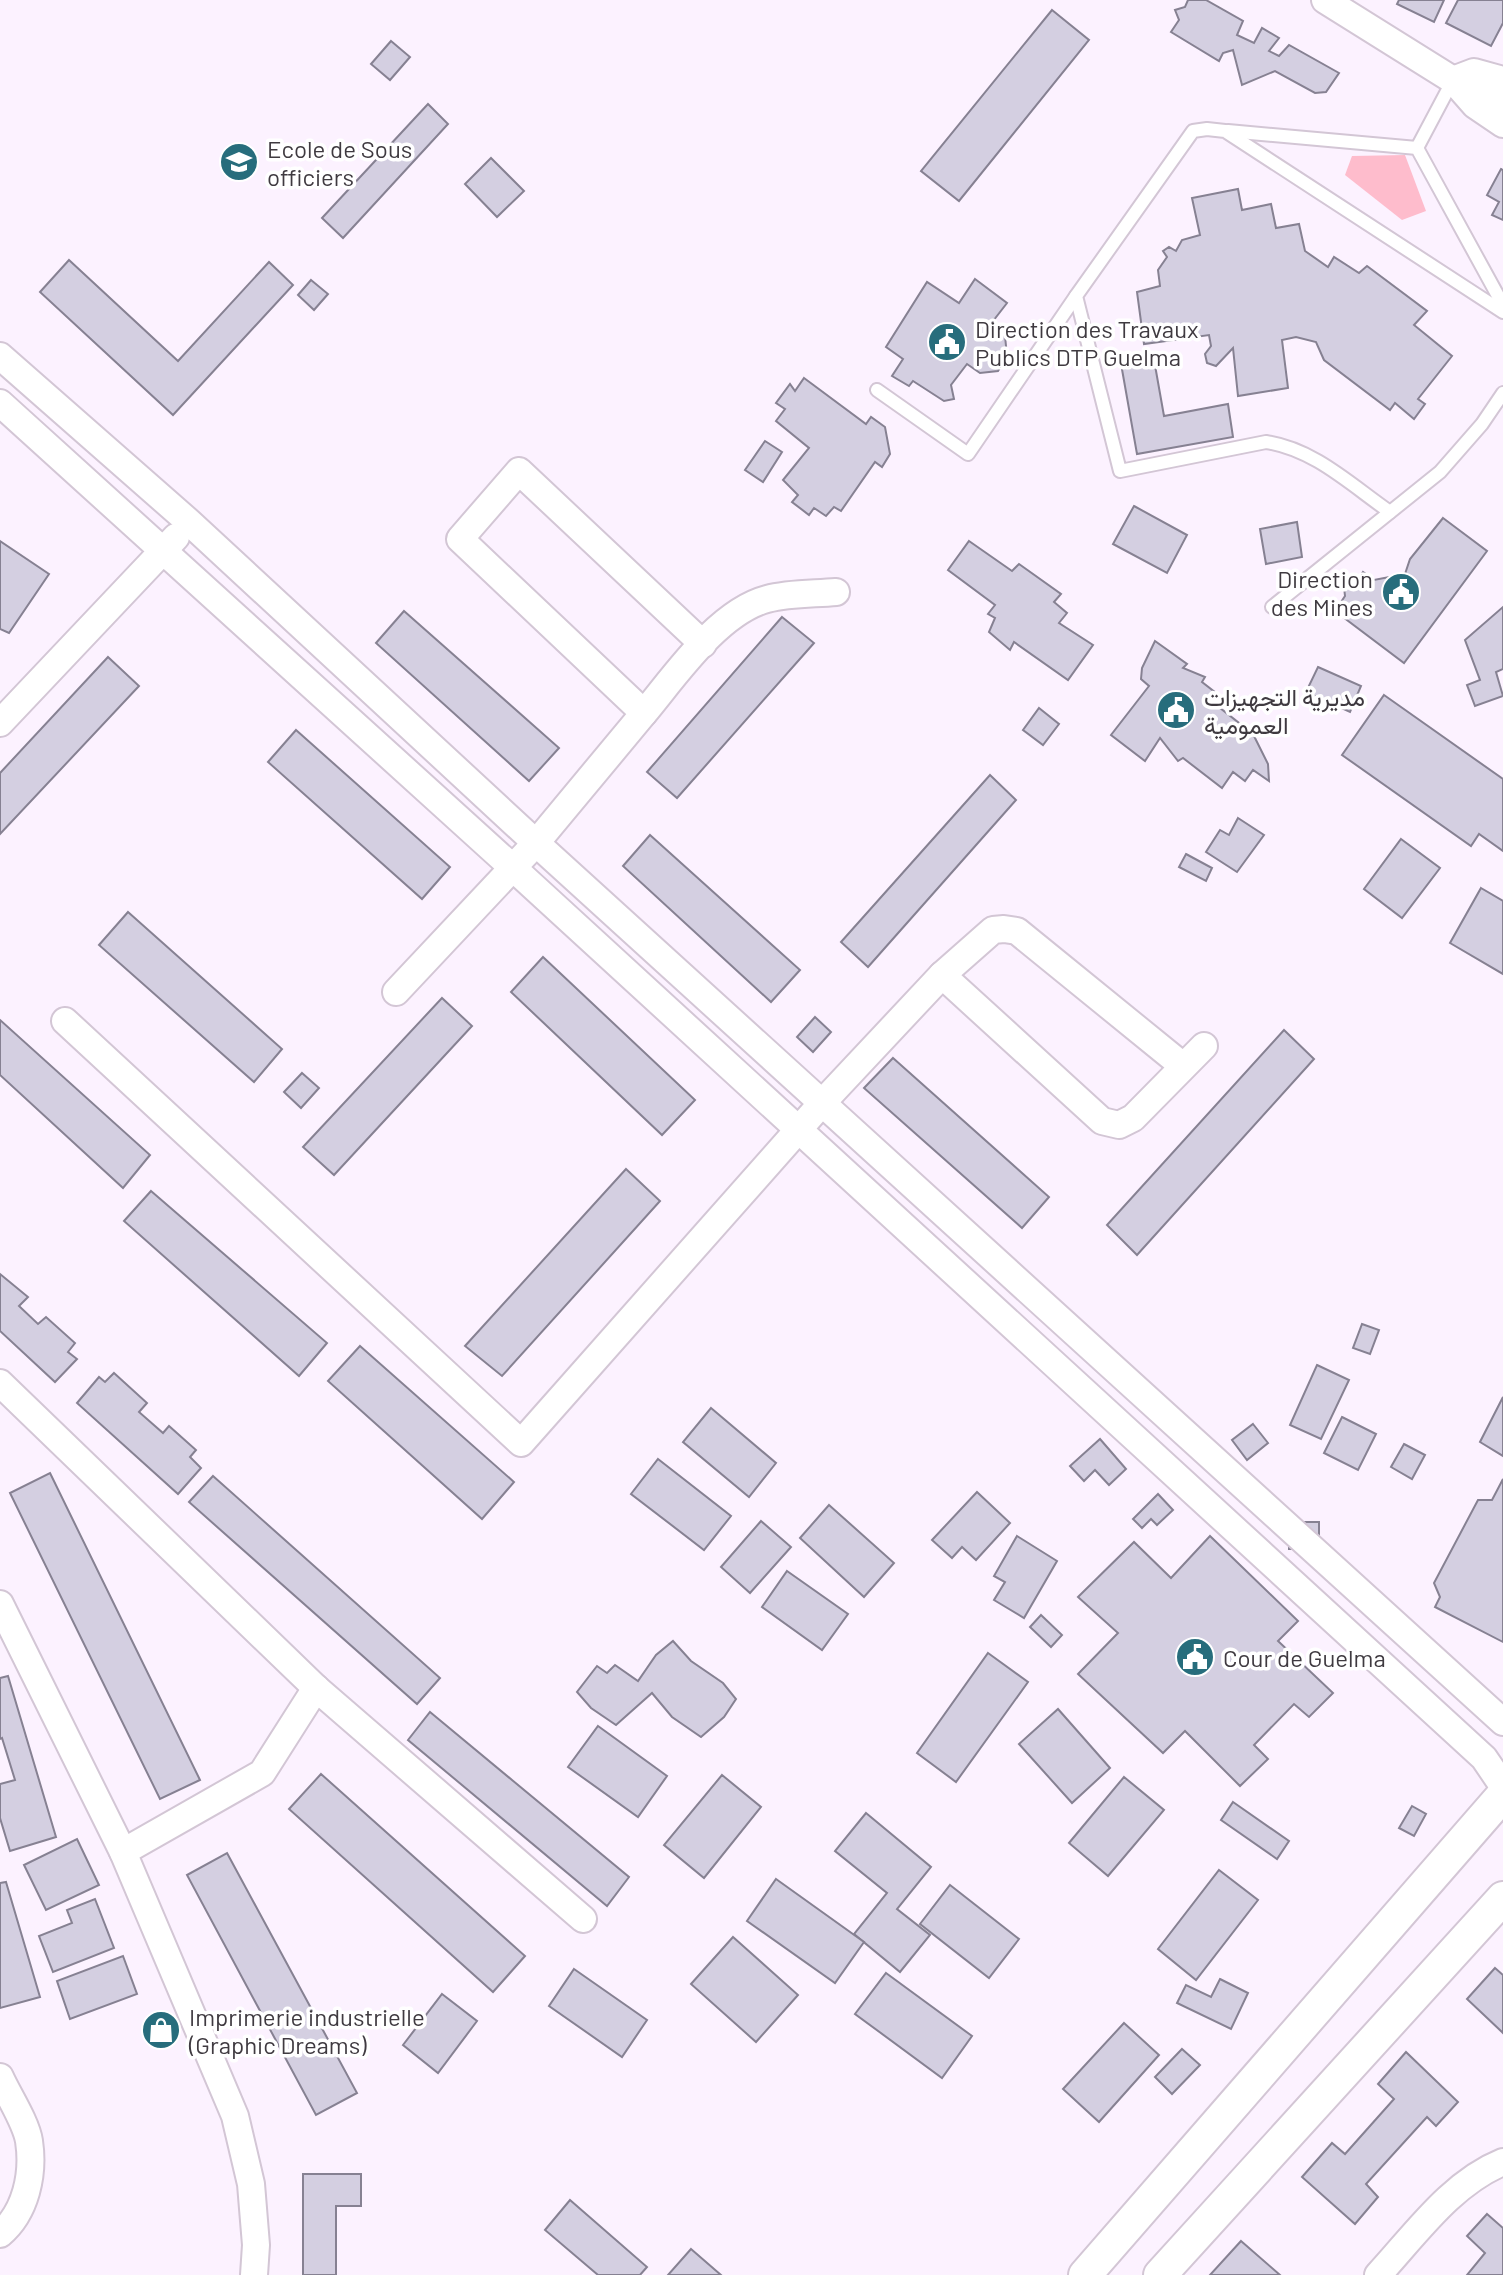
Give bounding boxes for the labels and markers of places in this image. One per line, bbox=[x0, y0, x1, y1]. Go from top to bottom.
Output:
place label: Ecole de Sous officiers bbox=[267, 134, 412, 191]
school or university icon: Ecole de Sous officiers bbox=[218, 141, 260, 183]
place label: Direction des Travaux Publics DTP Guelma bbox=[975, 314, 1198, 371]
public building icon: Direction des Travaux Publics DTP Guelma bbox=[926, 321, 968, 363]
place label: Direction des Mines bbox=[1271, 564, 1373, 621]
public building icon: Direction des Mines bbox=[1380, 571, 1422, 613]
place label: مديرية التجهيزات العمومية bbox=[1204, 682, 1365, 741]
public building icon: مديرية التجهيزات العمومية bbox=[1155, 689, 1197, 731]
public building icon: Cour de Guelma bbox=[1174, 1636, 1216, 1678]
place label: Cour de Guelma bbox=[1223, 1643, 1386, 1672]
place label: Imprimerie industrielle (Graphic Dreams) bbox=[188, 2002, 425, 2059]
shop icon: Imprimerie industrielle (Graphic Dreams) bbox=[140, 2009, 182, 2051]

